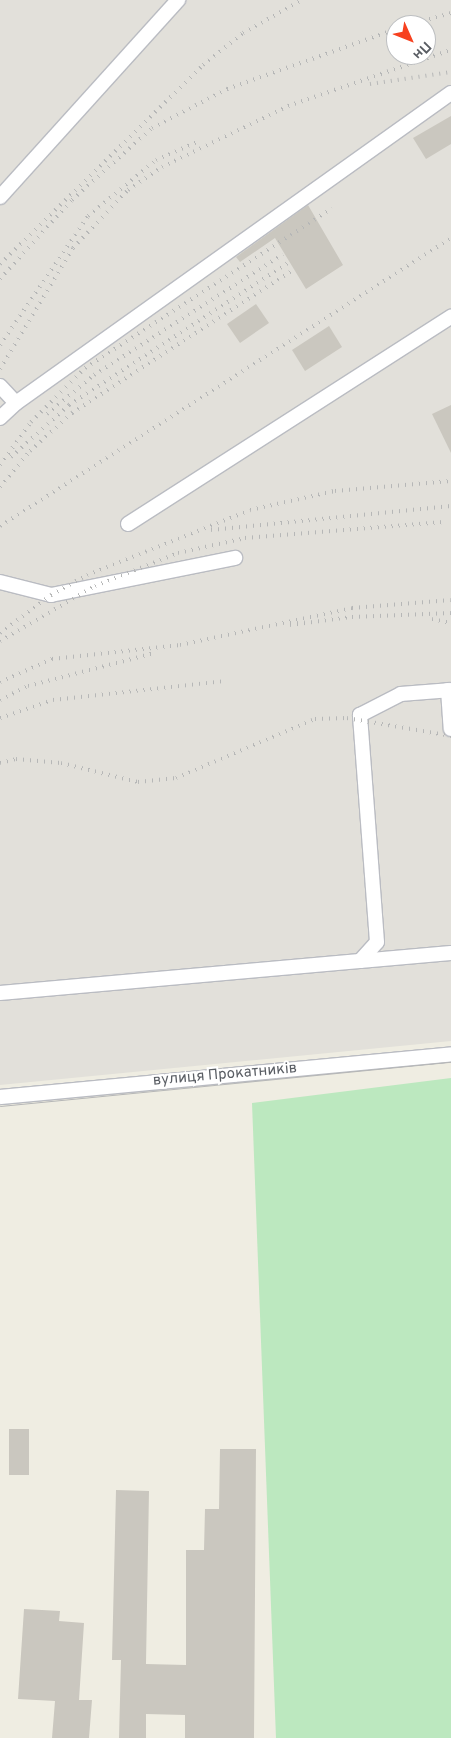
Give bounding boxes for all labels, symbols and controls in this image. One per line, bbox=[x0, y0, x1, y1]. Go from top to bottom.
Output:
north arrow bbox=[386, 15, 436, 65]
text: Пн bbox=[409, 37, 434, 63]
street label: вулиця Прокатників bbox=[152, 1060, 298, 1090]

